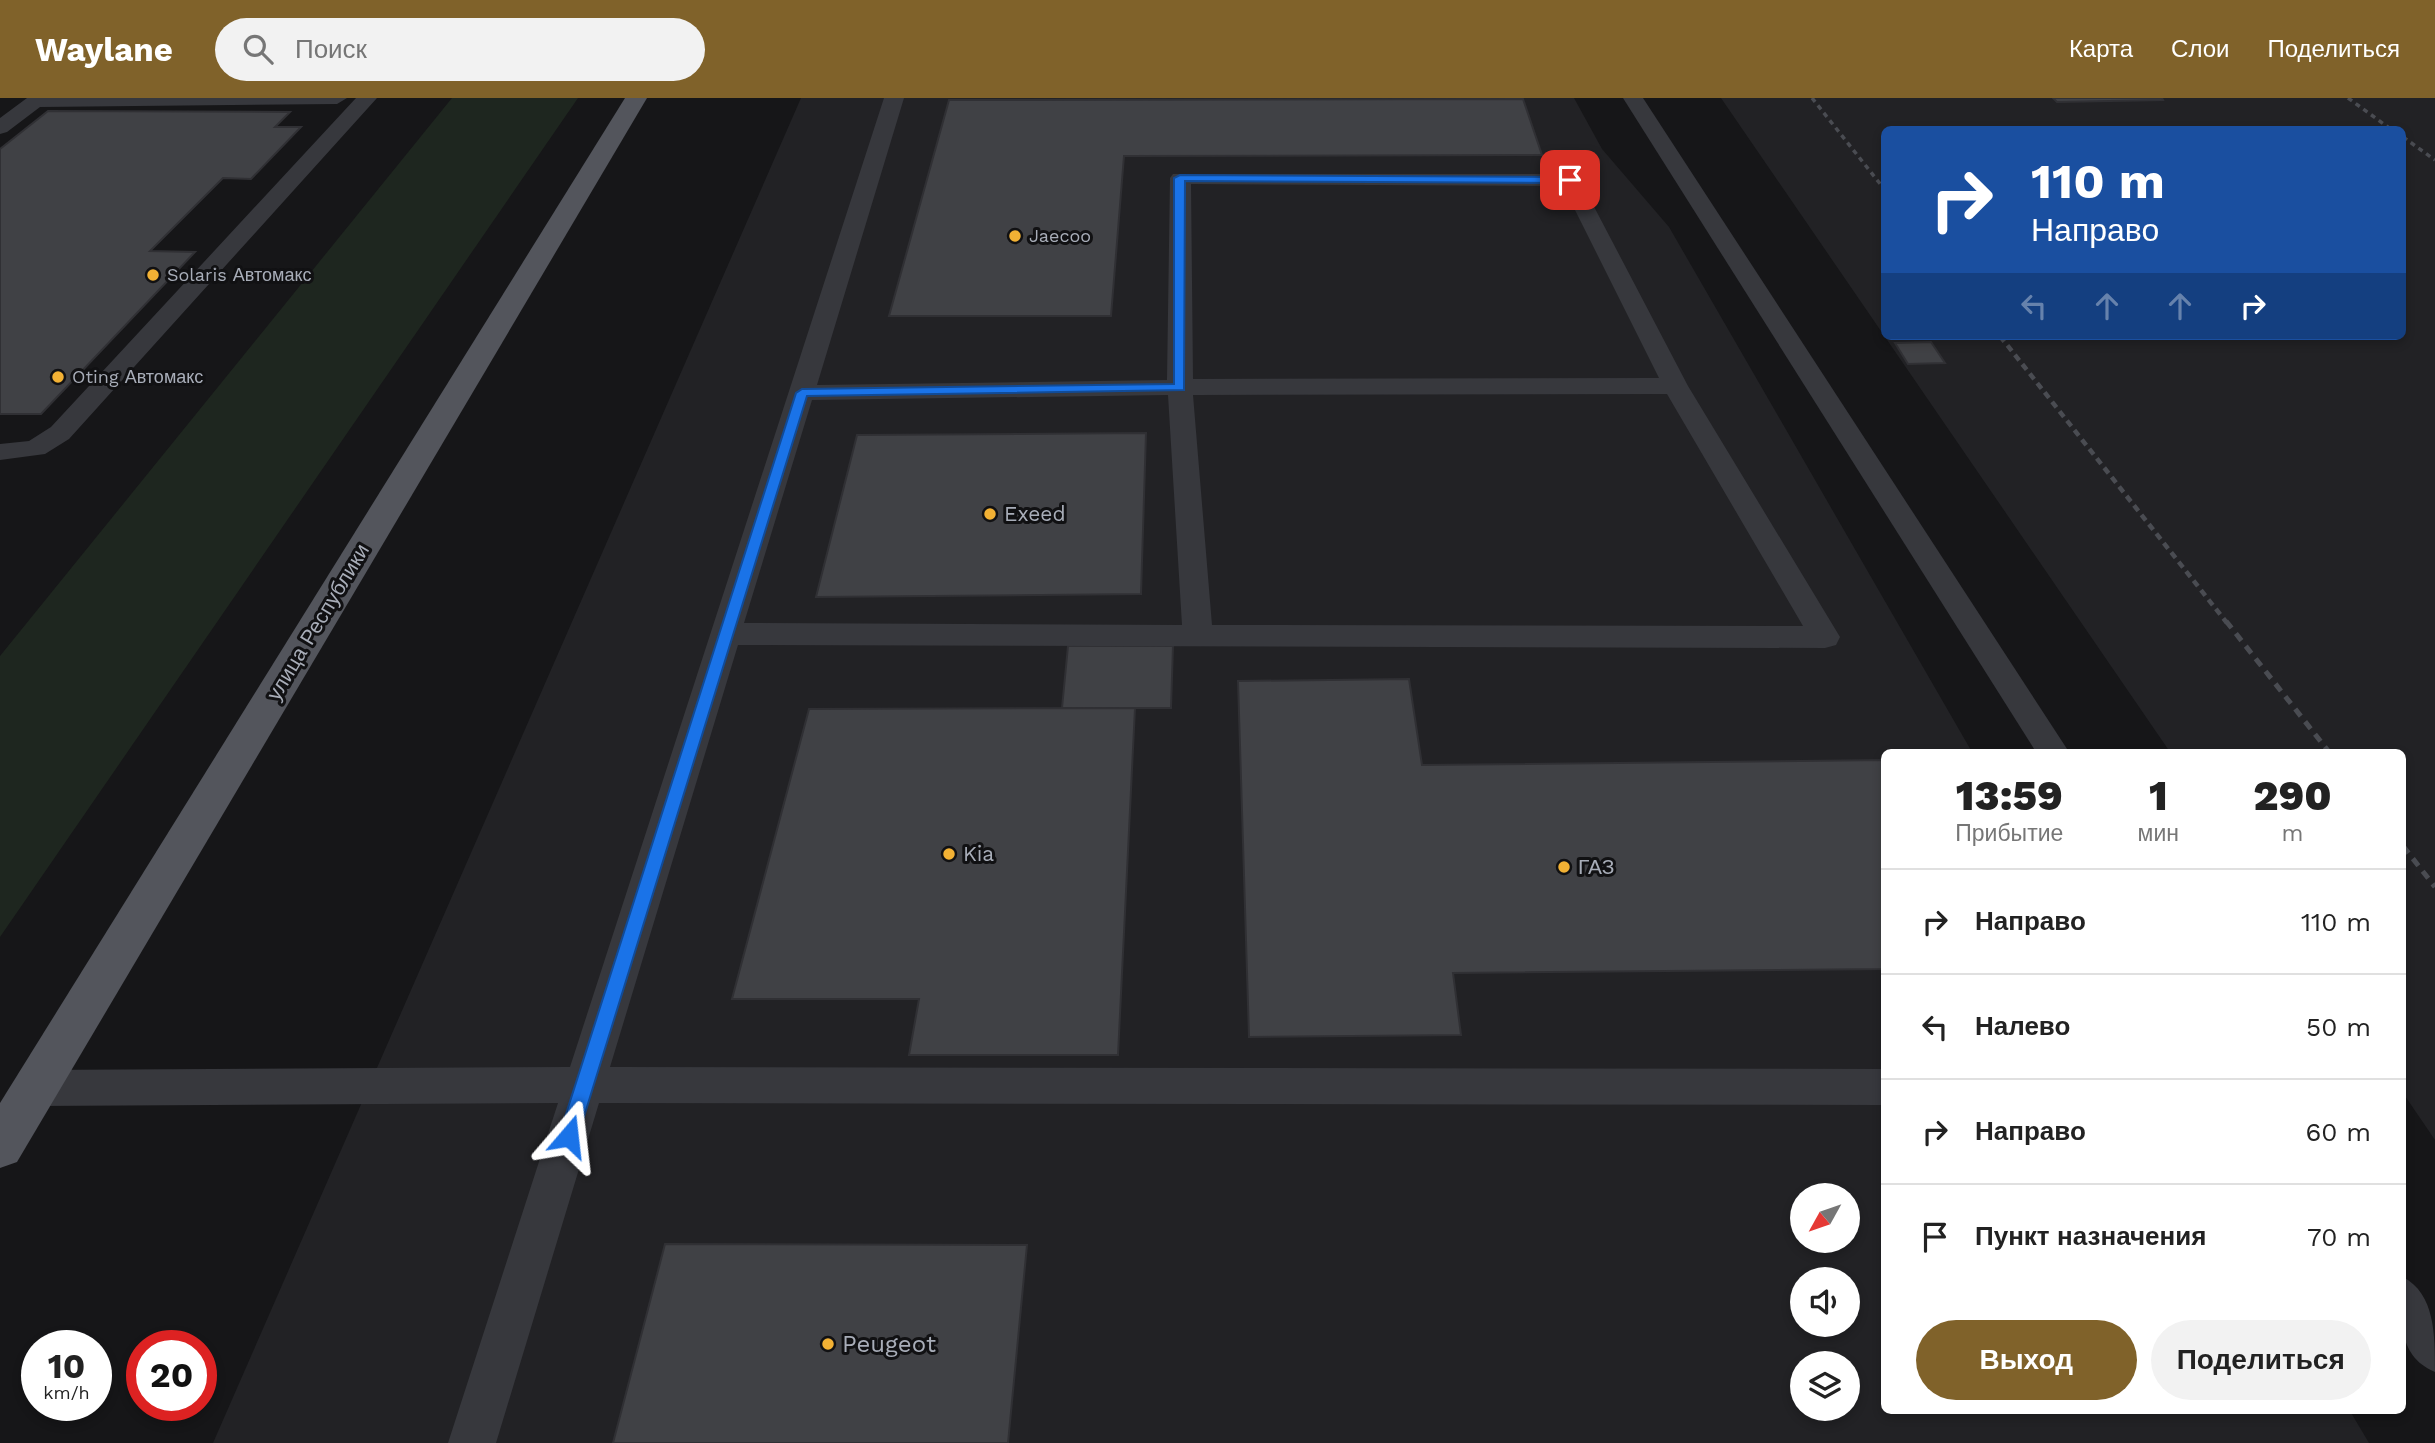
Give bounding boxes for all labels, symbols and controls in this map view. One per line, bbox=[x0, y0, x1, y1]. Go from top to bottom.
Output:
search box bbox=[215, 18, 705, 81]
text: Waylane bbox=[35, 30, 173, 69]
icon: search bbox=[239, 30, 277, 68]
text: Поиск bbox=[295, 34, 367, 64]
text: Карта bbox=[2069, 35, 2133, 63]
text: Слои bbox=[2171, 35, 2229, 63]
text: Поделиться bbox=[2267, 35, 2400, 63]
pin bbox=[1540, 150, 1600, 210]
text: 110 m bbox=[2031, 152, 2165, 210]
icon: right bbox=[1916, 154, 2007, 245]
icon: arrive bbox=[1551, 161, 1589, 199]
text: Направо bbox=[2031, 211, 2159, 249]
place label: Jaecoo bbox=[1029, 225, 1091, 246]
marker: Jaecoo bbox=[1007, 228, 1023, 244]
place label: Solaris Автомакс bbox=[167, 264, 311, 285]
marker: Solaris Автомакс bbox=[145, 267, 161, 283]
icon: left bbox=[2015, 287, 2053, 325]
icon: ahead bbox=[2088, 287, 2126, 325]
icon: ahead bbox=[2161, 287, 2199, 325]
icon: right bbox=[2234, 287, 2272, 325]
place label: Oting Автомакс bbox=[72, 366, 203, 387]
marker: Oting Автомакс bbox=[50, 369, 66, 385]
place label: Exeed bbox=[1004, 501, 1066, 526]
marker: Exeed bbox=[982, 506, 998, 522]
street label: улица Республики bbox=[261, 539, 374, 705]
text: 13:59 bbox=[1956, 771, 2063, 820]
text: 1 bbox=[2149, 771, 2168, 820]
text: 290 bbox=[2253, 771, 2332, 820]
text: Прибытие bbox=[1955, 820, 2063, 847]
text: мин bbox=[2138, 820, 2179, 847]
text: m bbox=[2282, 820, 2303, 847]
place label: Kia bbox=[963, 841, 994, 866]
marker: Kia bbox=[941, 846, 957, 862]
place label: ГАЗ bbox=[1578, 854, 1614, 879]
marker: ГАЗ bbox=[1556, 859, 1572, 875]
icon: right bbox=[1916, 903, 1954, 941]
text: Направо bbox=[1975, 906, 2086, 936]
text: 110 m bbox=[2301, 907, 2371, 937]
icon: left bbox=[1916, 1008, 1954, 1046]
text: Налево bbox=[1975, 1011, 2070, 1041]
text: 50 m bbox=[2306, 1012, 2371, 1042]
position arrow bbox=[532, 1099, 606, 1173]
icon: right bbox=[1916, 1113, 1954, 1151]
text: Направо bbox=[1975, 1116, 2086, 1146]
text: 60 m bbox=[2305, 1117, 2371, 1147]
north arrow bbox=[1790, 1183, 1860, 1253]
map controls bbox=[1790, 1183, 1860, 1421]
icon: arrive bbox=[1916, 1218, 1954, 1256]
text: Пункт назначения bbox=[1975, 1221, 2206, 1251]
text: 70 m bbox=[2307, 1222, 2371, 1252]
button: sound bbox=[1790, 1267, 1860, 1337]
button: Выход bbox=[1916, 1320, 2137, 1400]
button: Поделиться bbox=[2151, 1320, 2371, 1400]
speed limit sign: 20 bbox=[126, 1330, 217, 1421]
place label: Peugeot bbox=[842, 1330, 936, 1358]
marker: Peugeot bbox=[820, 1336, 836, 1352]
text: 10 bbox=[48, 1345, 85, 1387]
button: layers bbox=[1790, 1351, 1860, 1421]
text: km/h bbox=[43, 1382, 90, 1403]

